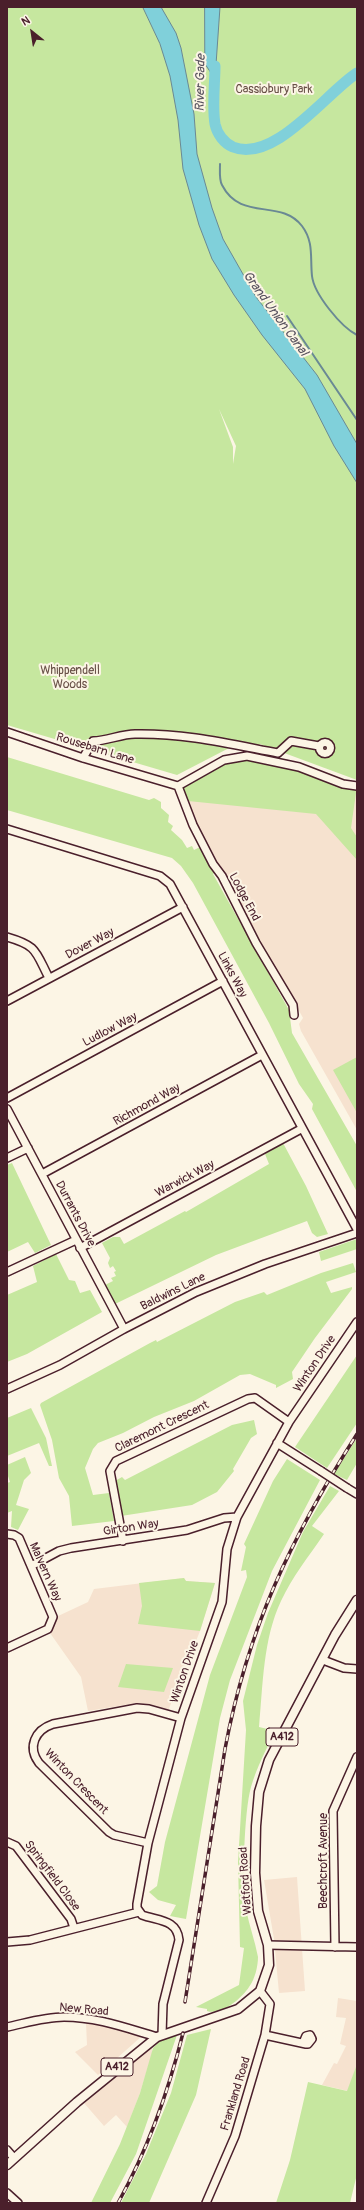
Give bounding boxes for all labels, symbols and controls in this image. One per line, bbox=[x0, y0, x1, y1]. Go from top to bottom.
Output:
north arrow bbox=[12, 12, 52, 52]
text: N bbox=[19, 14, 32, 29]
water label: River Gade bbox=[193, 54, 209, 112]
park label: Cassiobury Park bbox=[235, 83, 313, 97]
water label: Grand Union Canal bbox=[239, 269, 311, 359]
park label: Whippendell Woods bbox=[40, 664, 100, 692]
street label: Rousebarn Lane bbox=[54, 730, 136, 768]
street label: Lodge End bbox=[225, 870, 263, 924]
street label: Dover Way bbox=[63, 925, 117, 963]
street label: Links Way bbox=[214, 950, 250, 1000]
street label: Ludlow Way bbox=[80, 1010, 140, 1050]
street label: Richmond Way bbox=[111, 1081, 183, 1129]
street label: Warwick Way bbox=[153, 1157, 217, 1201]
street label: Durrants Drive bbox=[52, 1179, 98, 1249]
street label: Baldwins Lane bbox=[138, 1270, 208, 1314]
street label: Winton Drive bbox=[291, 1333, 339, 1395]
street label: Claremont Crescent bbox=[113, 1398, 211, 1456]
street label: Girton Way bbox=[102, 1517, 160, 1539]
street label: Malvern Way bbox=[26, 1540, 64, 1604]
street label: Winton Drive bbox=[168, 1639, 202, 1705]
road number: A412 bbox=[266, 1728, 298, 1746]
street label: Winton Crescent bbox=[41, 1746, 111, 1818]
street label: Beechcroft Avenue bbox=[317, 1813, 331, 1909]
street label: Springfield Close bbox=[21, 1838, 83, 1914]
street label: Watford Road bbox=[236, 1846, 256, 1916]
street label: New Road bbox=[59, 2001, 109, 2019]
street label: Frankland Road bbox=[218, 2055, 254, 2133]
road number: A412 bbox=[101, 2058, 133, 2076]

